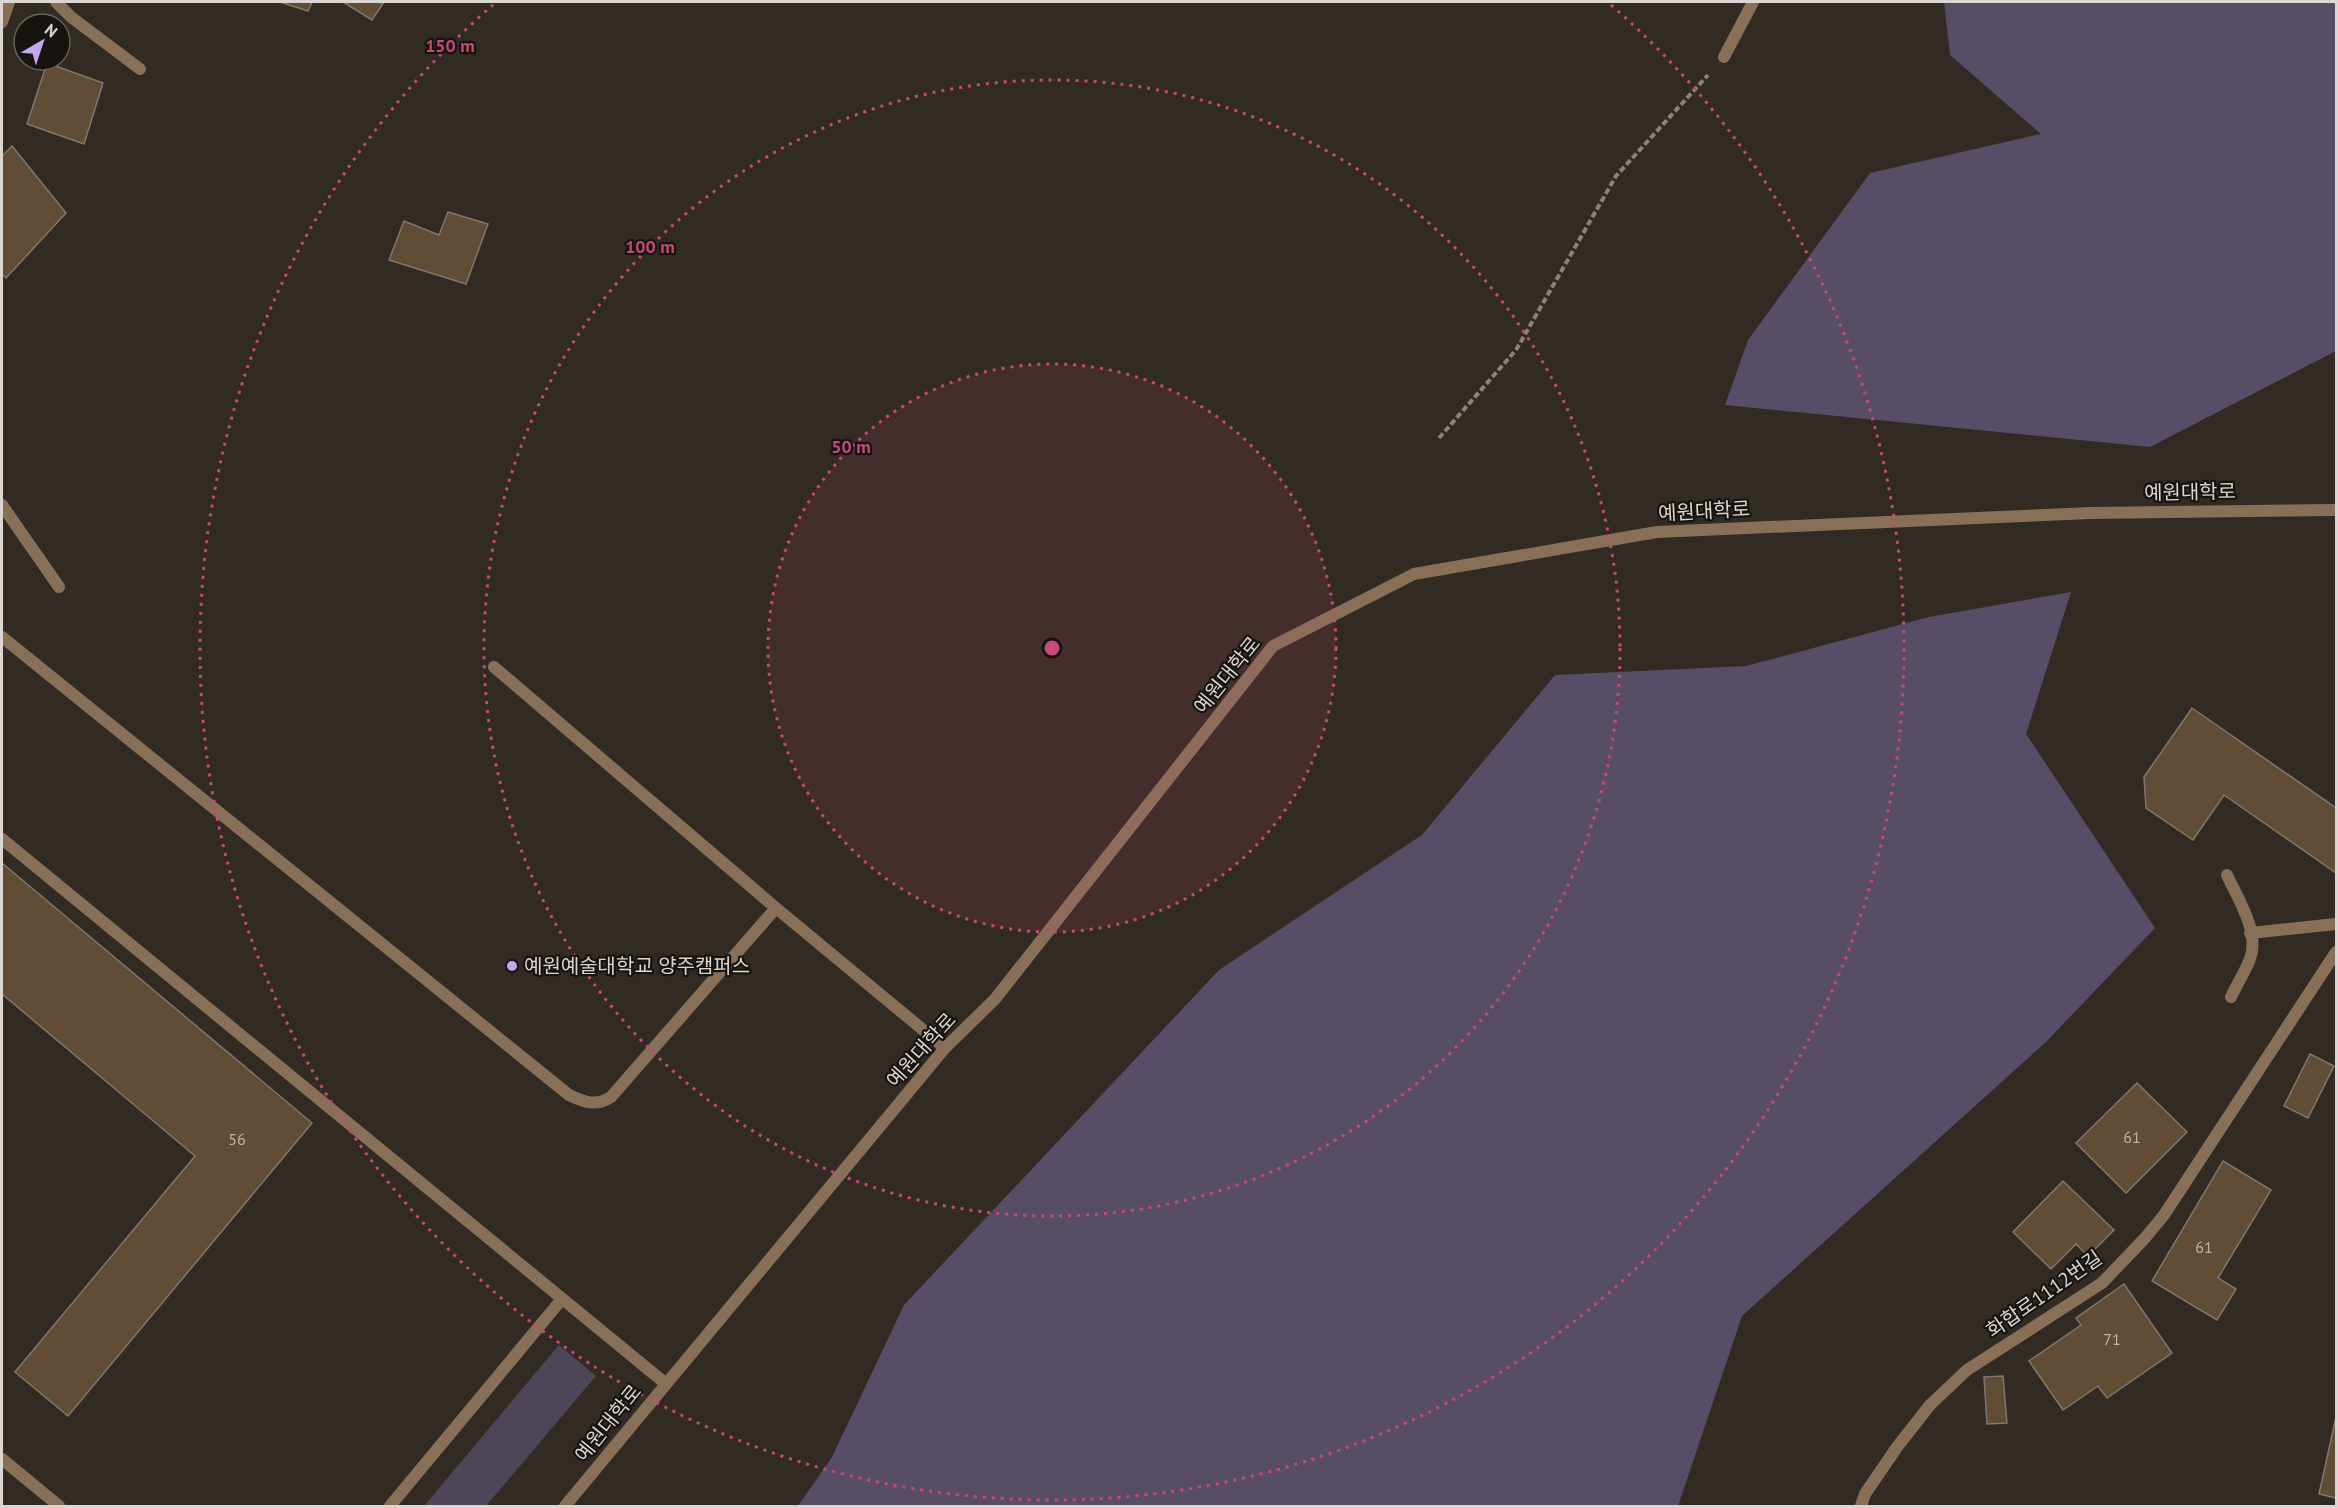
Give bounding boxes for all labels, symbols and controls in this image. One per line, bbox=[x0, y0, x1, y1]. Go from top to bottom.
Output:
north arrow bbox=[12, 12, 72, 72]
text: N bbox=[41, 19, 62, 41]
text: 150 m bbox=[425, 34, 475, 57]
text: 100 m bbox=[625, 235, 675, 258]
text: 50 m bbox=[831, 435, 871, 458]
street label: 예원대학로 bbox=[2144, 478, 2236, 506]
street label: 예원대학로 bbox=[1657, 496, 1751, 526]
street label: 예원대학로 bbox=[1188, 631, 1266, 719]
centre of rings bbox=[1042, 638, 1062, 658]
place label: 예원예술대학교 양주캠퍼스 bbox=[524, 953, 750, 979]
marker: 예원예술대학교 양주캠퍼스 bbox=[505, 959, 519, 973]
street label: 예원대학로 bbox=[881, 1007, 961, 1093]
house number: 61 bbox=[2123, 1127, 2141, 1147]
house number: 56 bbox=[228, 1129, 246, 1149]
house number: 61 bbox=[2195, 1237, 2213, 1257]
street label: 화합로1112번길 bbox=[1981, 1244, 2107, 1344]
house number: 71 bbox=[2103, 1329, 2121, 1349]
street label: 예원대학로 bbox=[569, 1379, 647, 1467]

